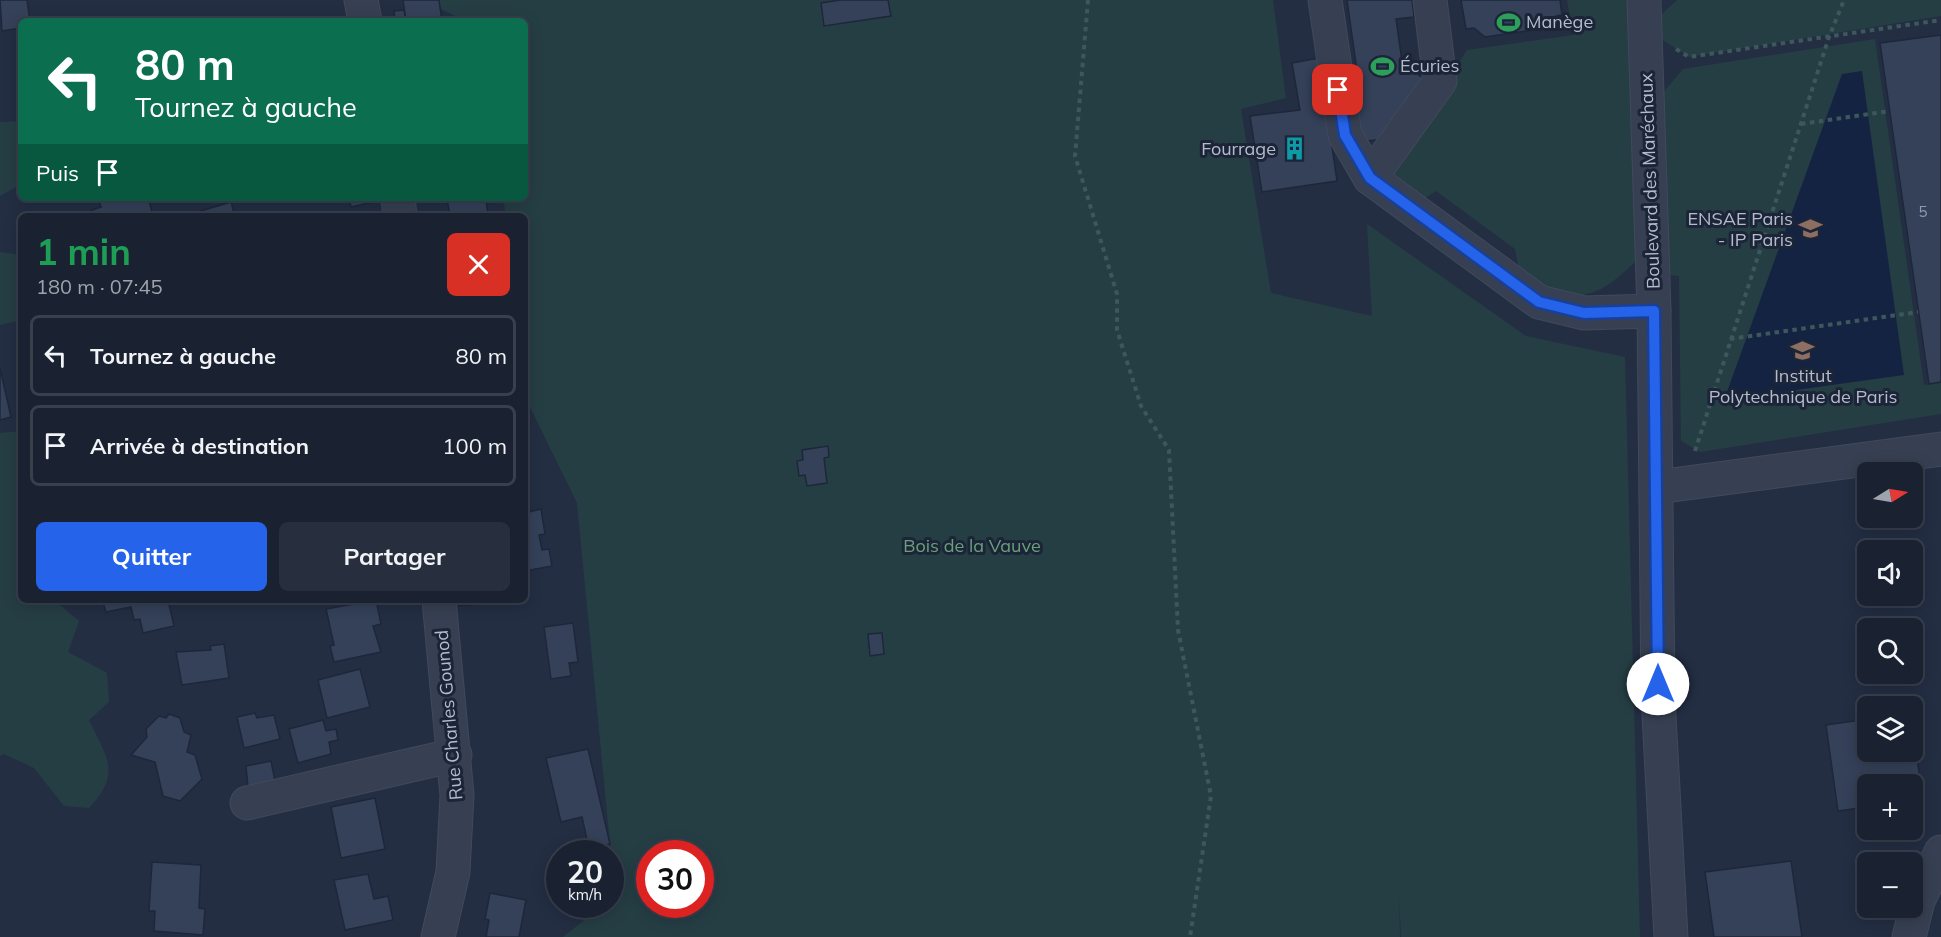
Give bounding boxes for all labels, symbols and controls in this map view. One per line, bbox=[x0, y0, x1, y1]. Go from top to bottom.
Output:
sports icon: Manège bbox=[1495, 9, 1521, 35]
place label: Manège bbox=[1526, 10, 1593, 33]
text: 80 m bbox=[135, 38, 235, 91]
icon: left bbox=[36, 42, 114, 120]
sports icon: Écuries bbox=[1369, 53, 1395, 79]
place label: Écuries bbox=[1400, 54, 1459, 77]
pin bbox=[1312, 64, 1363, 115]
street label: Boulevard des Maréchaux bbox=[1634, 72, 1665, 289]
icon: arrive bbox=[1321, 73, 1354, 106]
text: Tournez à gauche bbox=[135, 90, 357, 124]
building icon: Fourrage bbox=[1281, 136, 1307, 162]
place label: Fourrage bbox=[1201, 137, 1276, 160]
icon: arrive bbox=[91, 156, 124, 189]
text: Puis bbox=[36, 159, 79, 187]
house number: 5 bbox=[1918, 202, 1928, 221]
place label: ENSAE Paris - IP Paris bbox=[1687, 207, 1793, 251]
school or university icon: ENSAE Paris - IP Paris bbox=[1798, 216, 1824, 242]
text: 1 min bbox=[36, 229, 131, 274]
button: close bbox=[447, 233, 510, 296]
text: 180 m · 07:45 bbox=[36, 274, 162, 299]
school or university icon: Institut Polytechnique de Paris bbox=[1790, 337, 1816, 363]
icon: left bbox=[39, 339, 72, 372]
text: Tournez à gauche bbox=[90, 342, 276, 370]
text: 80 m bbox=[456, 342, 507, 370]
place label: Institut Polytechnique de Paris bbox=[1709, 364, 1897, 408]
icon: arrive bbox=[39, 429, 72, 462]
text: Arrivée à destination bbox=[90, 432, 309, 460]
text: 100 m bbox=[442, 432, 507, 460]
north arrow bbox=[1857, 462, 1923, 528]
map controls bbox=[1857, 462, 1923, 918]
button: Quitter bbox=[36, 522, 267, 591]
button: Partager bbox=[279, 522, 510, 591]
park label: Bois de la Vauve bbox=[903, 534, 1041, 557]
button: sound bbox=[1857, 540, 1923, 606]
button: search bbox=[1857, 618, 1923, 684]
street label: Rue Charles Gounod bbox=[430, 629, 467, 801]
position arrow bbox=[1626, 652, 1690, 716]
button: layers bbox=[1857, 696, 1923, 762]
button: + bbox=[1857, 774, 1923, 840]
speed limit sign: 30 bbox=[636, 840, 714, 918]
button: − bbox=[1857, 852, 1923, 918]
text: 20 bbox=[567, 853, 603, 891]
text: km/h bbox=[568, 885, 602, 904]

